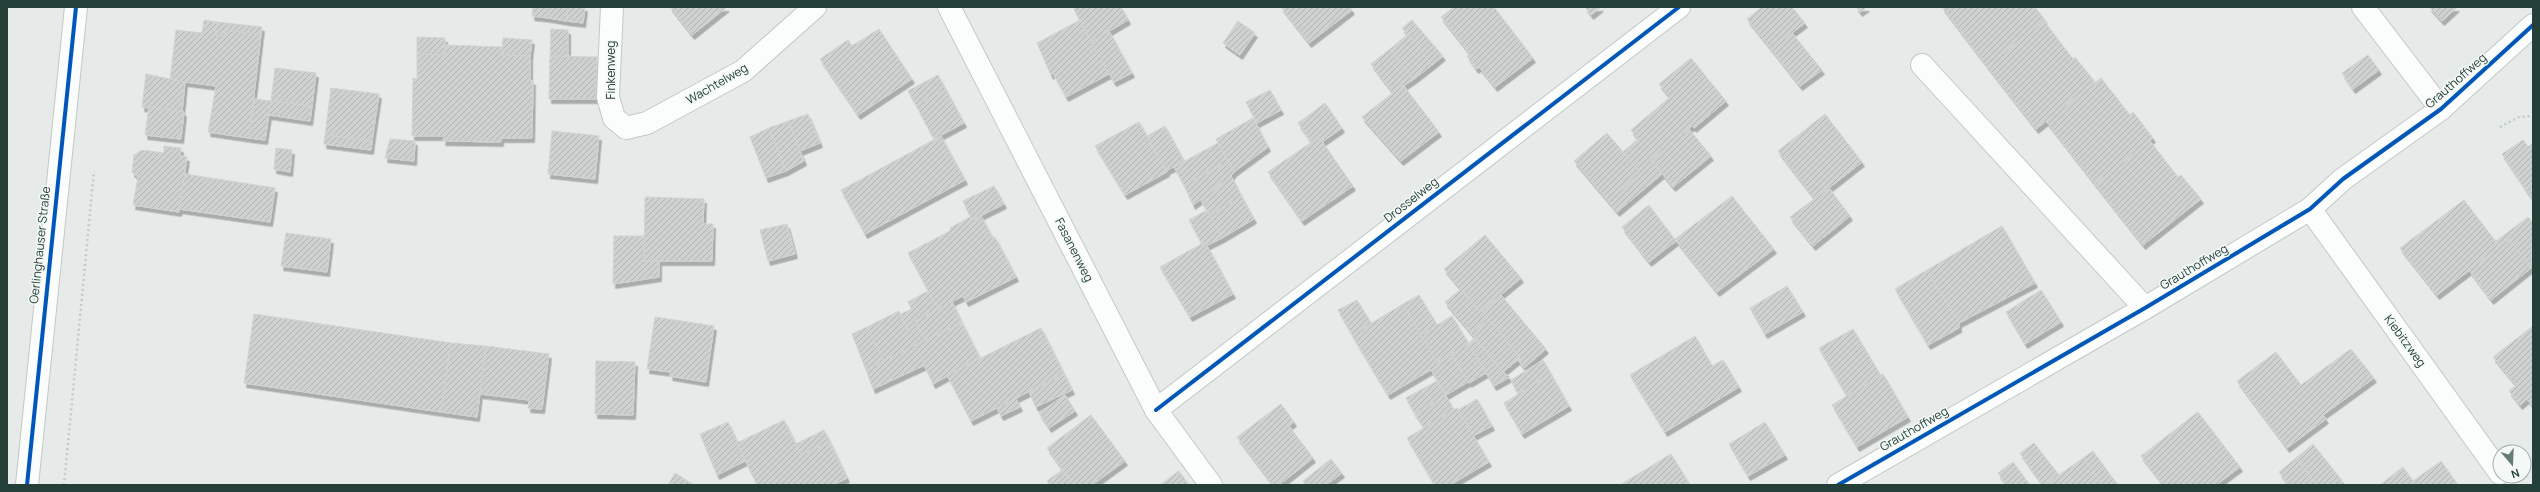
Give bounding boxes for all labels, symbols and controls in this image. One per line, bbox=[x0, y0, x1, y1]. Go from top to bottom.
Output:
street label: Finkenweg bbox=[602, 41, 619, 99]
street label: Grauthoffweg bbox=[2421, 49, 2490, 112]
street label: Wachtelweg bbox=[683, 59, 751, 108]
street label: Drosselweg bbox=[1380, 173, 1441, 226]
street label: Oerlinghauser Straße bbox=[25, 185, 54, 305]
street label: Fasanenweg bbox=[1051, 215, 1098, 285]
street label: Grauthoffweg bbox=[2157, 240, 2231, 294]
street label: Kiebitzweg bbox=[2381, 311, 2430, 370]
street label: Grauthoffweg bbox=[1876, 402, 1951, 455]
north arrow bbox=[2492, 444, 2532, 484]
text: N bbox=[2509, 466, 2522, 482]

